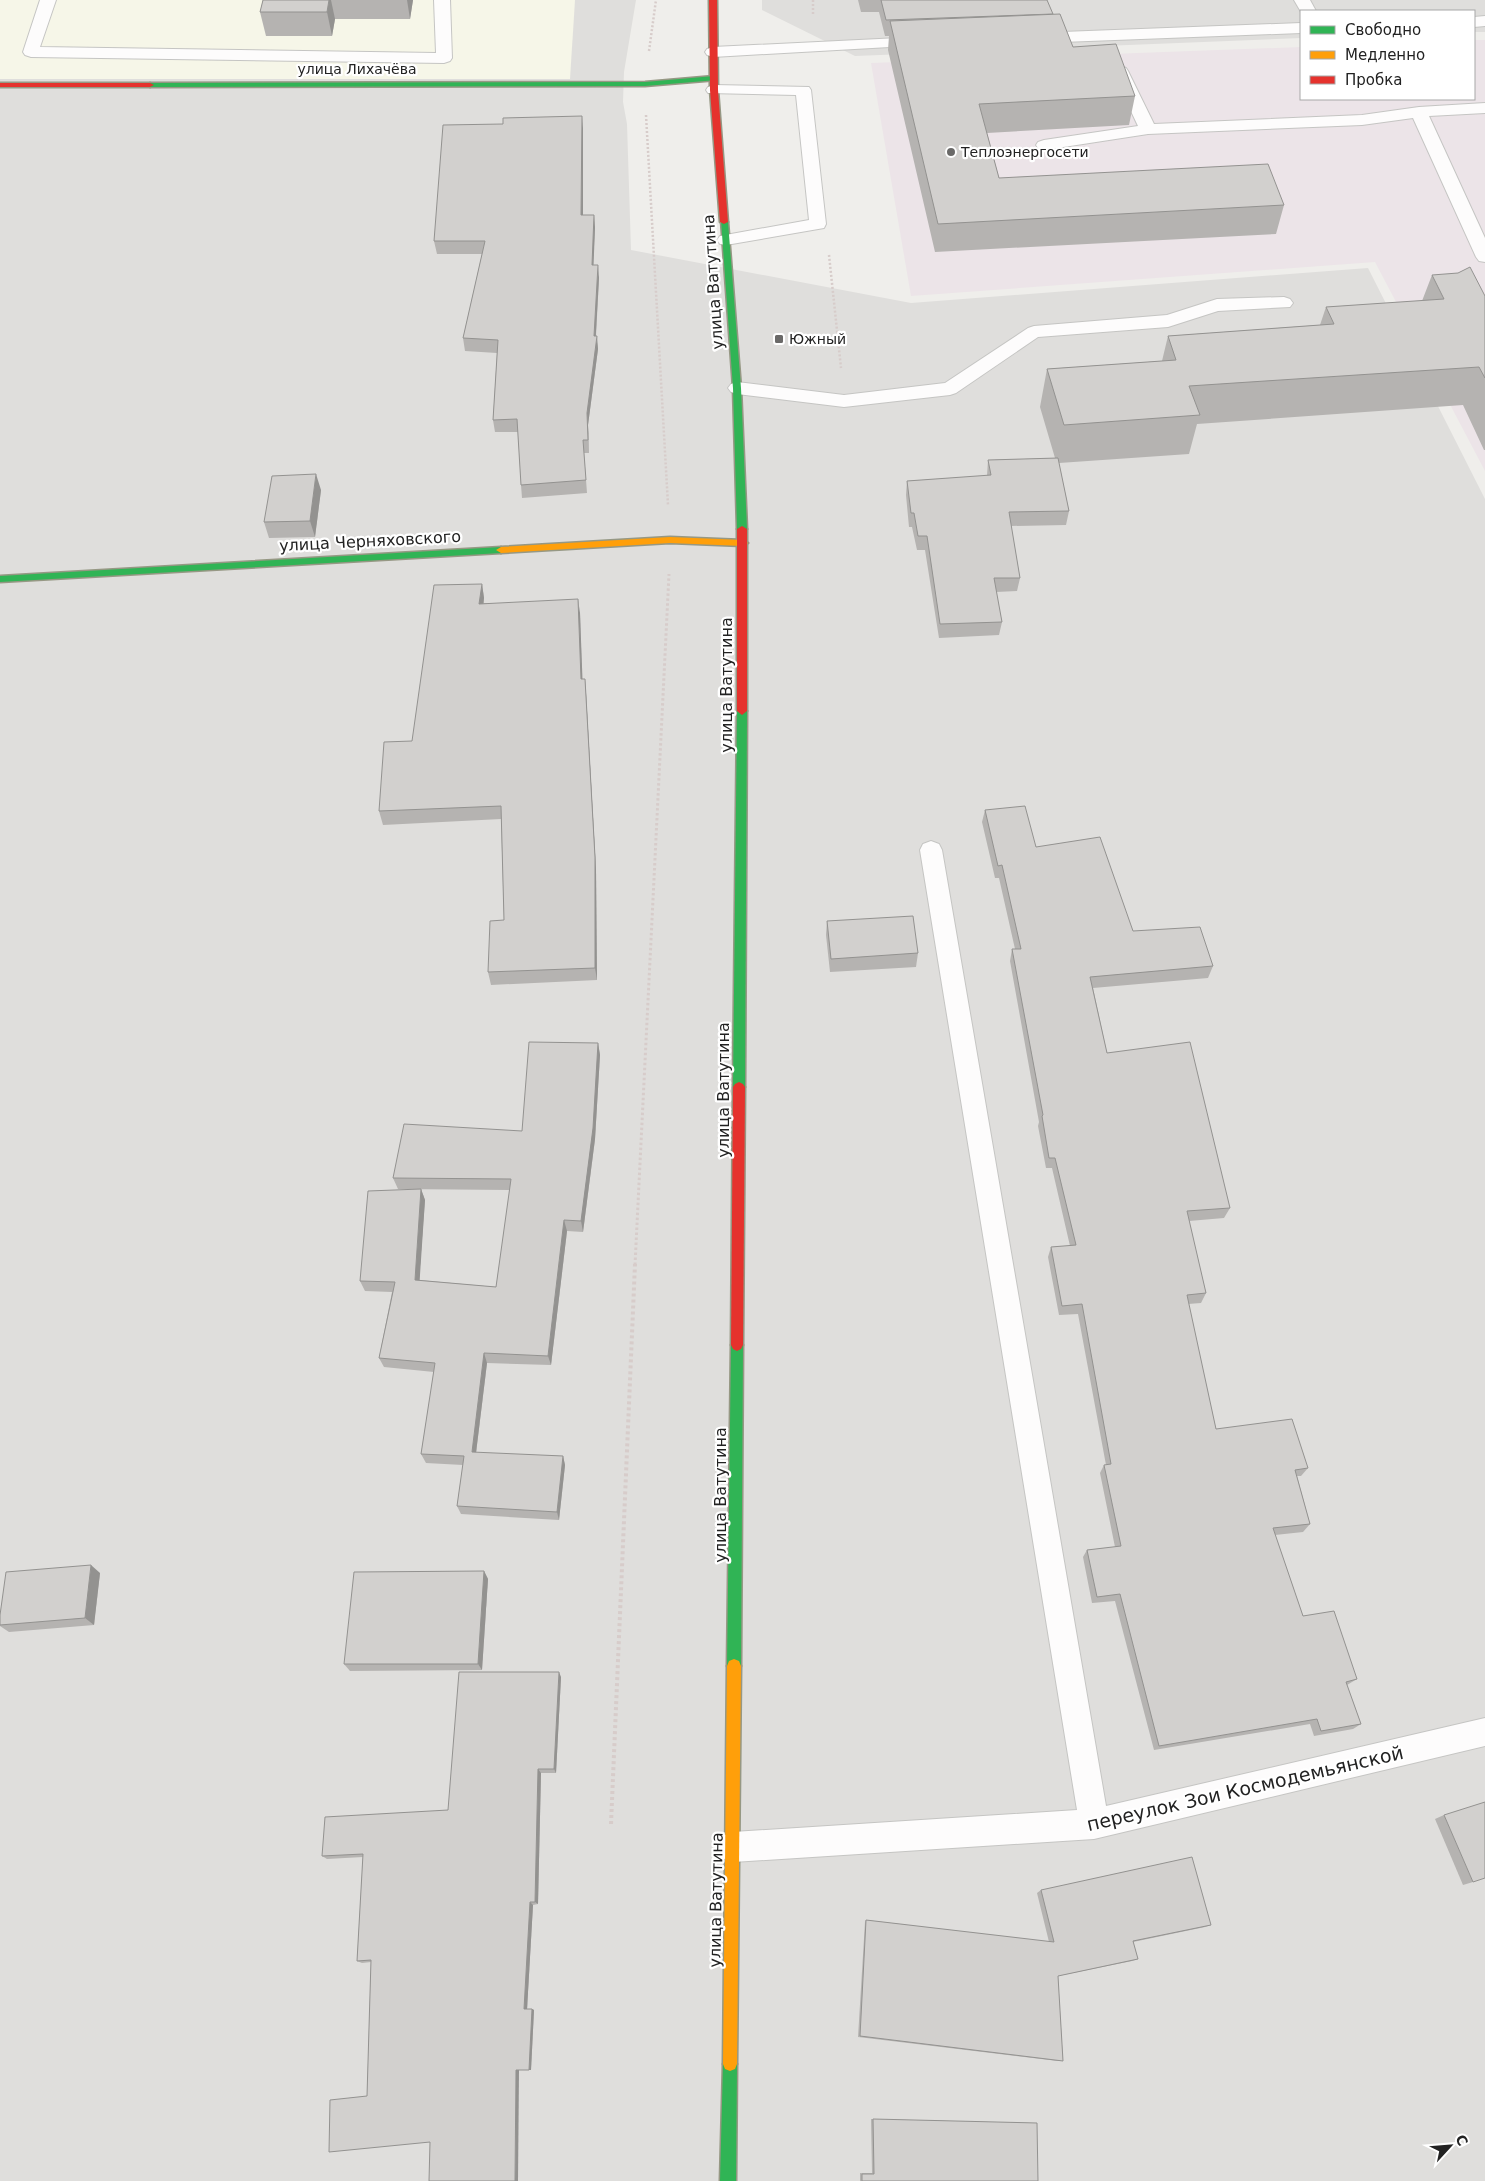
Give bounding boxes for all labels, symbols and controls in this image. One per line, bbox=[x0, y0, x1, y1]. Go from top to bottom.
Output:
legend bbox=[1300, 10, 1475, 100]
text: Свободно bbox=[1345, 21, 1421, 39]
text: Медленно bbox=[1345, 46, 1425, 64]
street label: улица Лихачёва bbox=[297, 61, 417, 77]
text: Пробка bbox=[1345, 71, 1402, 89]
place label: Теплоэнергосети bbox=[960, 144, 1089, 160]
marker: Теплоэнергосети bbox=[945, 146, 957, 158]
street label: улица Ватутина bbox=[699, 214, 727, 350]
place label: Южный bbox=[789, 331, 846, 347]
marker: Южный bbox=[773, 333, 785, 345]
street label: улица Черняховского bbox=[279, 527, 461, 555]
street label: улица Ватутина bbox=[717, 617, 736, 753]
street label: улица Ватутина bbox=[714, 1022, 733, 1158]
street label: улица Ватутина bbox=[711, 1427, 730, 1563]
street label: переулок Зои Космодемьянской bbox=[1085, 1741, 1405, 1835]
street label: улица Ватутина bbox=[705, 1832, 727, 1968]
north arrow bbox=[1425, 2121, 1475, 2171]
text: С bbox=[1452, 2132, 1471, 2148]

